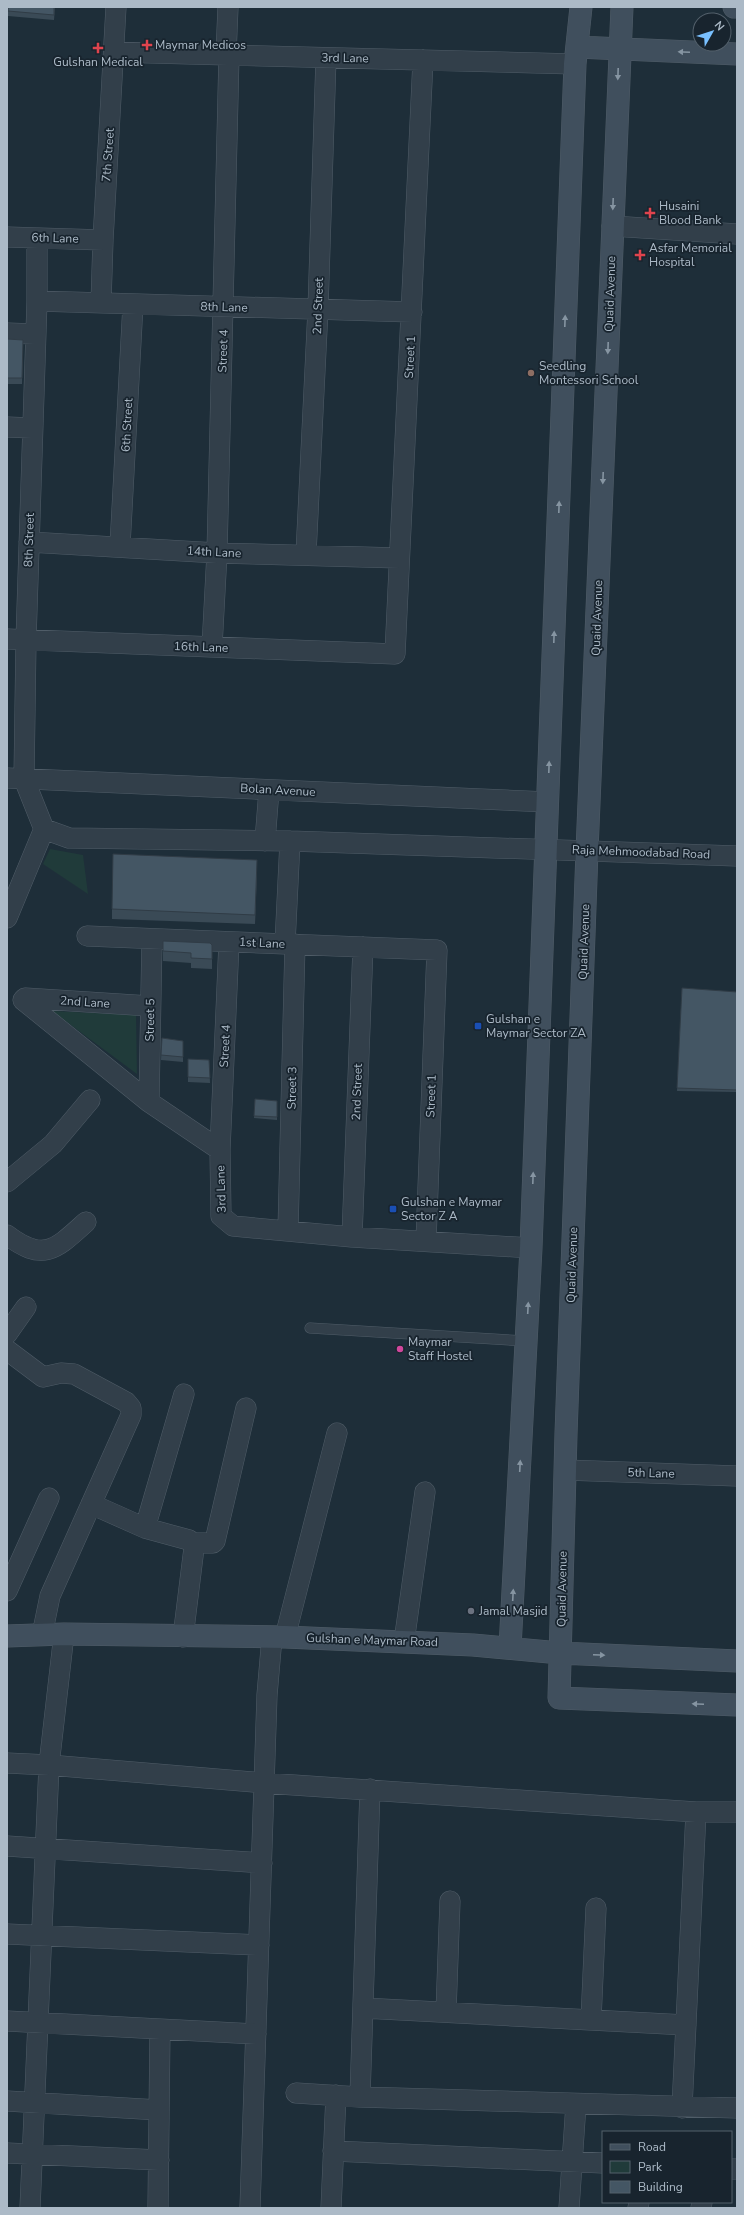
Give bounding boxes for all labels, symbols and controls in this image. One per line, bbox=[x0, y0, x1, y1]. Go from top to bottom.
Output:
north arrow bbox=[692, 12, 732, 52]
text: N bbox=[711, 18, 728, 34]
place label: Maymar Medicos bbox=[155, 37, 246, 53]
marker: Maymar Medicos bbox=[142, 40, 152, 50]
marker: Gulshan Medical bbox=[93, 43, 103, 53]
one-way arrow bbox=[678, 49, 690, 56]
street label: 3rd Lane bbox=[321, 50, 369, 66]
place label: Gulshan Medical bbox=[53, 54, 143, 70]
one-way arrow bbox=[615, 68, 621, 81]
street label: 7th Street bbox=[98, 127, 118, 183]
one-way arrow bbox=[610, 198, 616, 211]
place label: Husaini Blood Bank bbox=[659, 198, 722, 228]
marker: Husaini Blood Bank bbox=[644, 207, 656, 219]
street label: 6th Lane bbox=[31, 229, 79, 247]
place label: Asfar Memorial Hospital bbox=[649, 240, 732, 270]
marker: Asfar Memorial Hospital bbox=[634, 249, 646, 261]
street label: Quaid Avenue bbox=[601, 256, 619, 332]
street label: 2nd Street bbox=[309, 277, 327, 335]
street label: 8th Lane bbox=[200, 298, 248, 316]
one-way arrow bbox=[562, 315, 569, 327]
street label: Street 4 bbox=[214, 329, 232, 373]
street label: Street 1 bbox=[401, 335, 419, 379]
one-way arrow bbox=[604, 342, 611, 354]
place label: Seedling Montessori School bbox=[539, 358, 639, 388]
marker: Seedling Montessori School bbox=[526, 368, 536, 378]
street label: 6th Street bbox=[118, 397, 136, 452]
one-way arrow bbox=[600, 472, 606, 485]
one-way arrow bbox=[555, 501, 562, 513]
street label: 8th Street bbox=[20, 512, 38, 567]
street label: 14th Lane bbox=[186, 543, 242, 561]
street label: Quaid Avenue bbox=[588, 580, 606, 656]
one-way arrow bbox=[551, 630, 557, 643]
street label: 16th Lane bbox=[173, 638, 229, 656]
one-way arrow bbox=[546, 761, 553, 773]
street label: Bolan Avenue bbox=[240, 780, 316, 800]
street label: Raja Mehmoodabad Road bbox=[572, 842, 710, 862]
street label: Quaid Avenue bbox=[575, 904, 593, 980]
street label: 1st Lane bbox=[238, 934, 286, 952]
street label: 2nd Lane bbox=[59, 992, 111, 1012]
street label: Street 5 bbox=[142, 998, 158, 1042]
place label: Gulshan e Maymar Sector ZA bbox=[486, 1011, 586, 1041]
marker: Gulshan e Maymar Sector ZA bbox=[473, 1021, 483, 1031]
street label: Street 4 bbox=[216, 1024, 234, 1068]
street label: 2nd Street bbox=[348, 1063, 366, 1121]
street label: Street 3 bbox=[284, 1066, 300, 1110]
street label: Street 1 bbox=[422, 1074, 440, 1118]
street label: 3rd Lane bbox=[212, 1165, 230, 1213]
one-way arrow bbox=[530, 1171, 536, 1184]
place label: Gulshan e Maymar Sector Z A bbox=[401, 1194, 503, 1224]
marker: Gulshan e Maymar Sector Z A bbox=[388, 1204, 398, 1214]
street label: Quaid Avenue bbox=[563, 1227, 581, 1303]
one-way arrow bbox=[524, 1302, 531, 1314]
place label: Maymar Staff Hostel bbox=[408, 1334, 473, 1364]
marker: Maymar Staff Hostel bbox=[395, 1344, 405, 1354]
one-way arrow bbox=[516, 1460, 523, 1472]
street label: 5th Lane bbox=[627, 1464, 675, 1482]
street label: Quaid Avenue bbox=[553, 1551, 571, 1627]
one-way arrow bbox=[509, 1589, 516, 1601]
place label: Jamal Masjid bbox=[478, 1603, 548, 1619]
marker: Jamal Masjid bbox=[466, 1606, 476, 1616]
street label: Gulshan e Maymar Road bbox=[306, 1630, 438, 1650]
one-way arrow bbox=[593, 1652, 606, 1658]
one-way arrow bbox=[691, 1701, 704, 1707]
legend bbox=[602, 2131, 732, 2203]
text: Road bbox=[638, 2139, 666, 2155]
text: Park bbox=[638, 2159, 663, 2175]
text: Building bbox=[638, 2179, 683, 2195]

